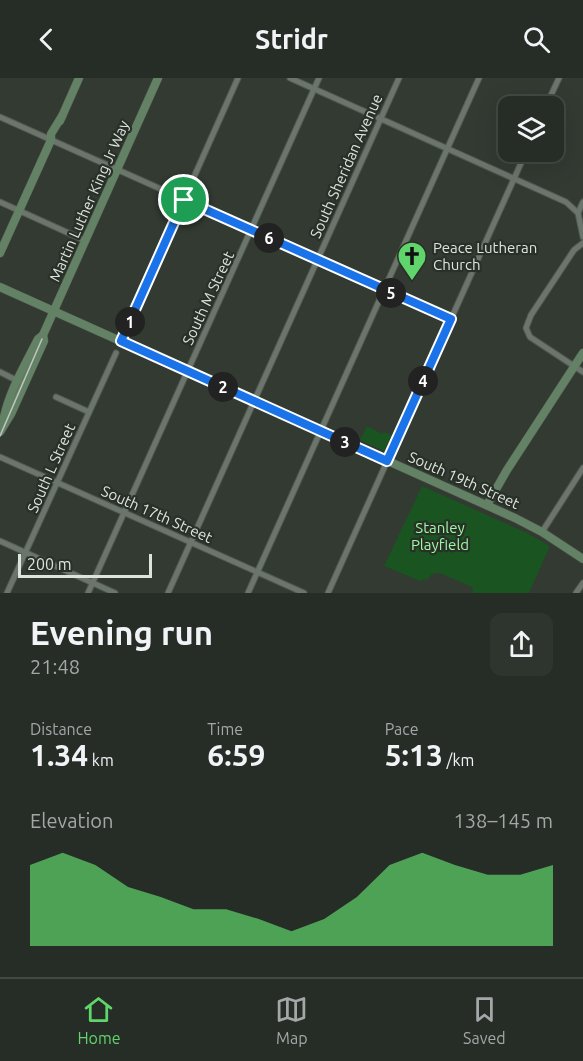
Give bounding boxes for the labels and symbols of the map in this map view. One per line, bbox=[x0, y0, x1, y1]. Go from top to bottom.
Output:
street label: South Sheridan Avenue bbox=[306, 91, 386, 241]
street label: Martin Luther King Jr Way bbox=[46, 118, 132, 284]
pin bbox=[158, 174, 209, 225]
pin: 6 bbox=[254, 223, 284, 253]
place label: Peace Lutheran Church bbox=[433, 239, 537, 273]
church icon: Peace Lutheran Church bbox=[396, 240, 428, 282]
street label: South M Street bbox=[179, 248, 237, 348]
pin: 5 bbox=[376, 278, 406, 308]
pin: 1 bbox=[115, 307, 145, 337]
pin: 4 bbox=[408, 366, 438, 396]
pin: 2 bbox=[208, 372, 238, 402]
street label: South L Street bbox=[24, 421, 78, 515]
pin: 3 bbox=[330, 427, 360, 457]
street label: South 19th Street bbox=[406, 448, 522, 512]
street label: South 17th Street bbox=[99, 482, 215, 546]
park label: Stanley Playfield bbox=[411, 519, 469, 553]
scale bar bbox=[18, 551, 152, 579]

